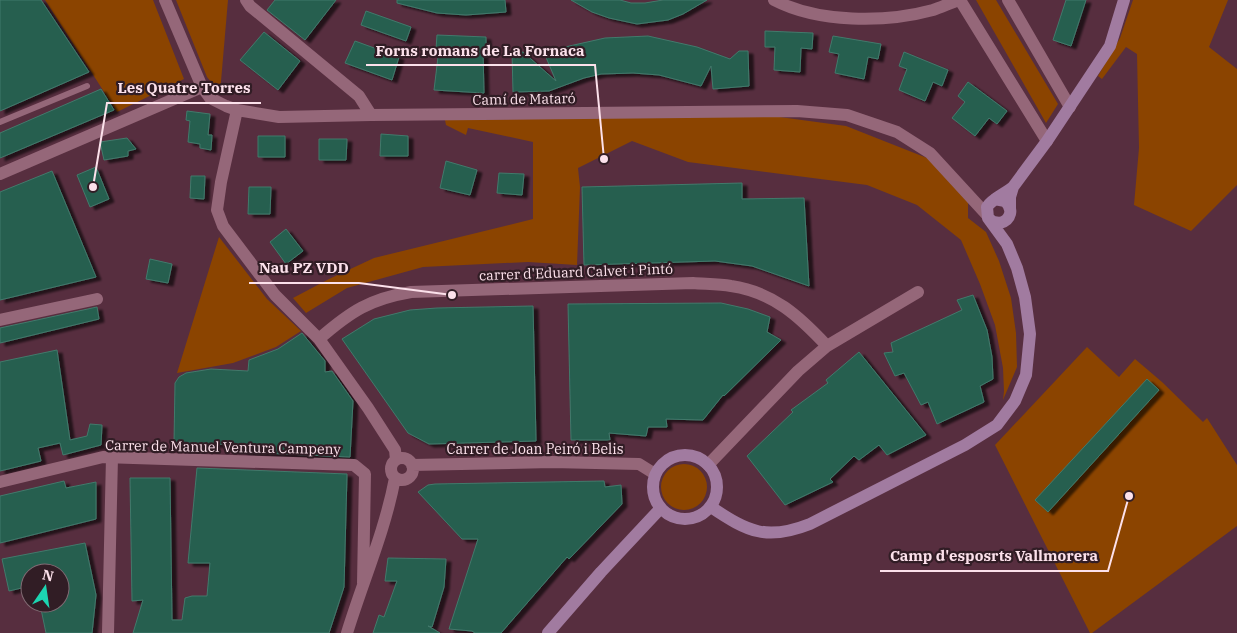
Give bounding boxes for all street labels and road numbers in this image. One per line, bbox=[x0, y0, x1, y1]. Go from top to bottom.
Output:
street label: Camí de Mataró bbox=[472, 89, 576, 109]
street label: carrer d'Eduard Calvet i Pintó bbox=[479, 260, 673, 284]
street label: Carrer de Manuel Ventura Campeny bbox=[105, 436, 342, 458]
street label: Carrer de Joan Peiró i Belis bbox=[446, 440, 624, 458]

